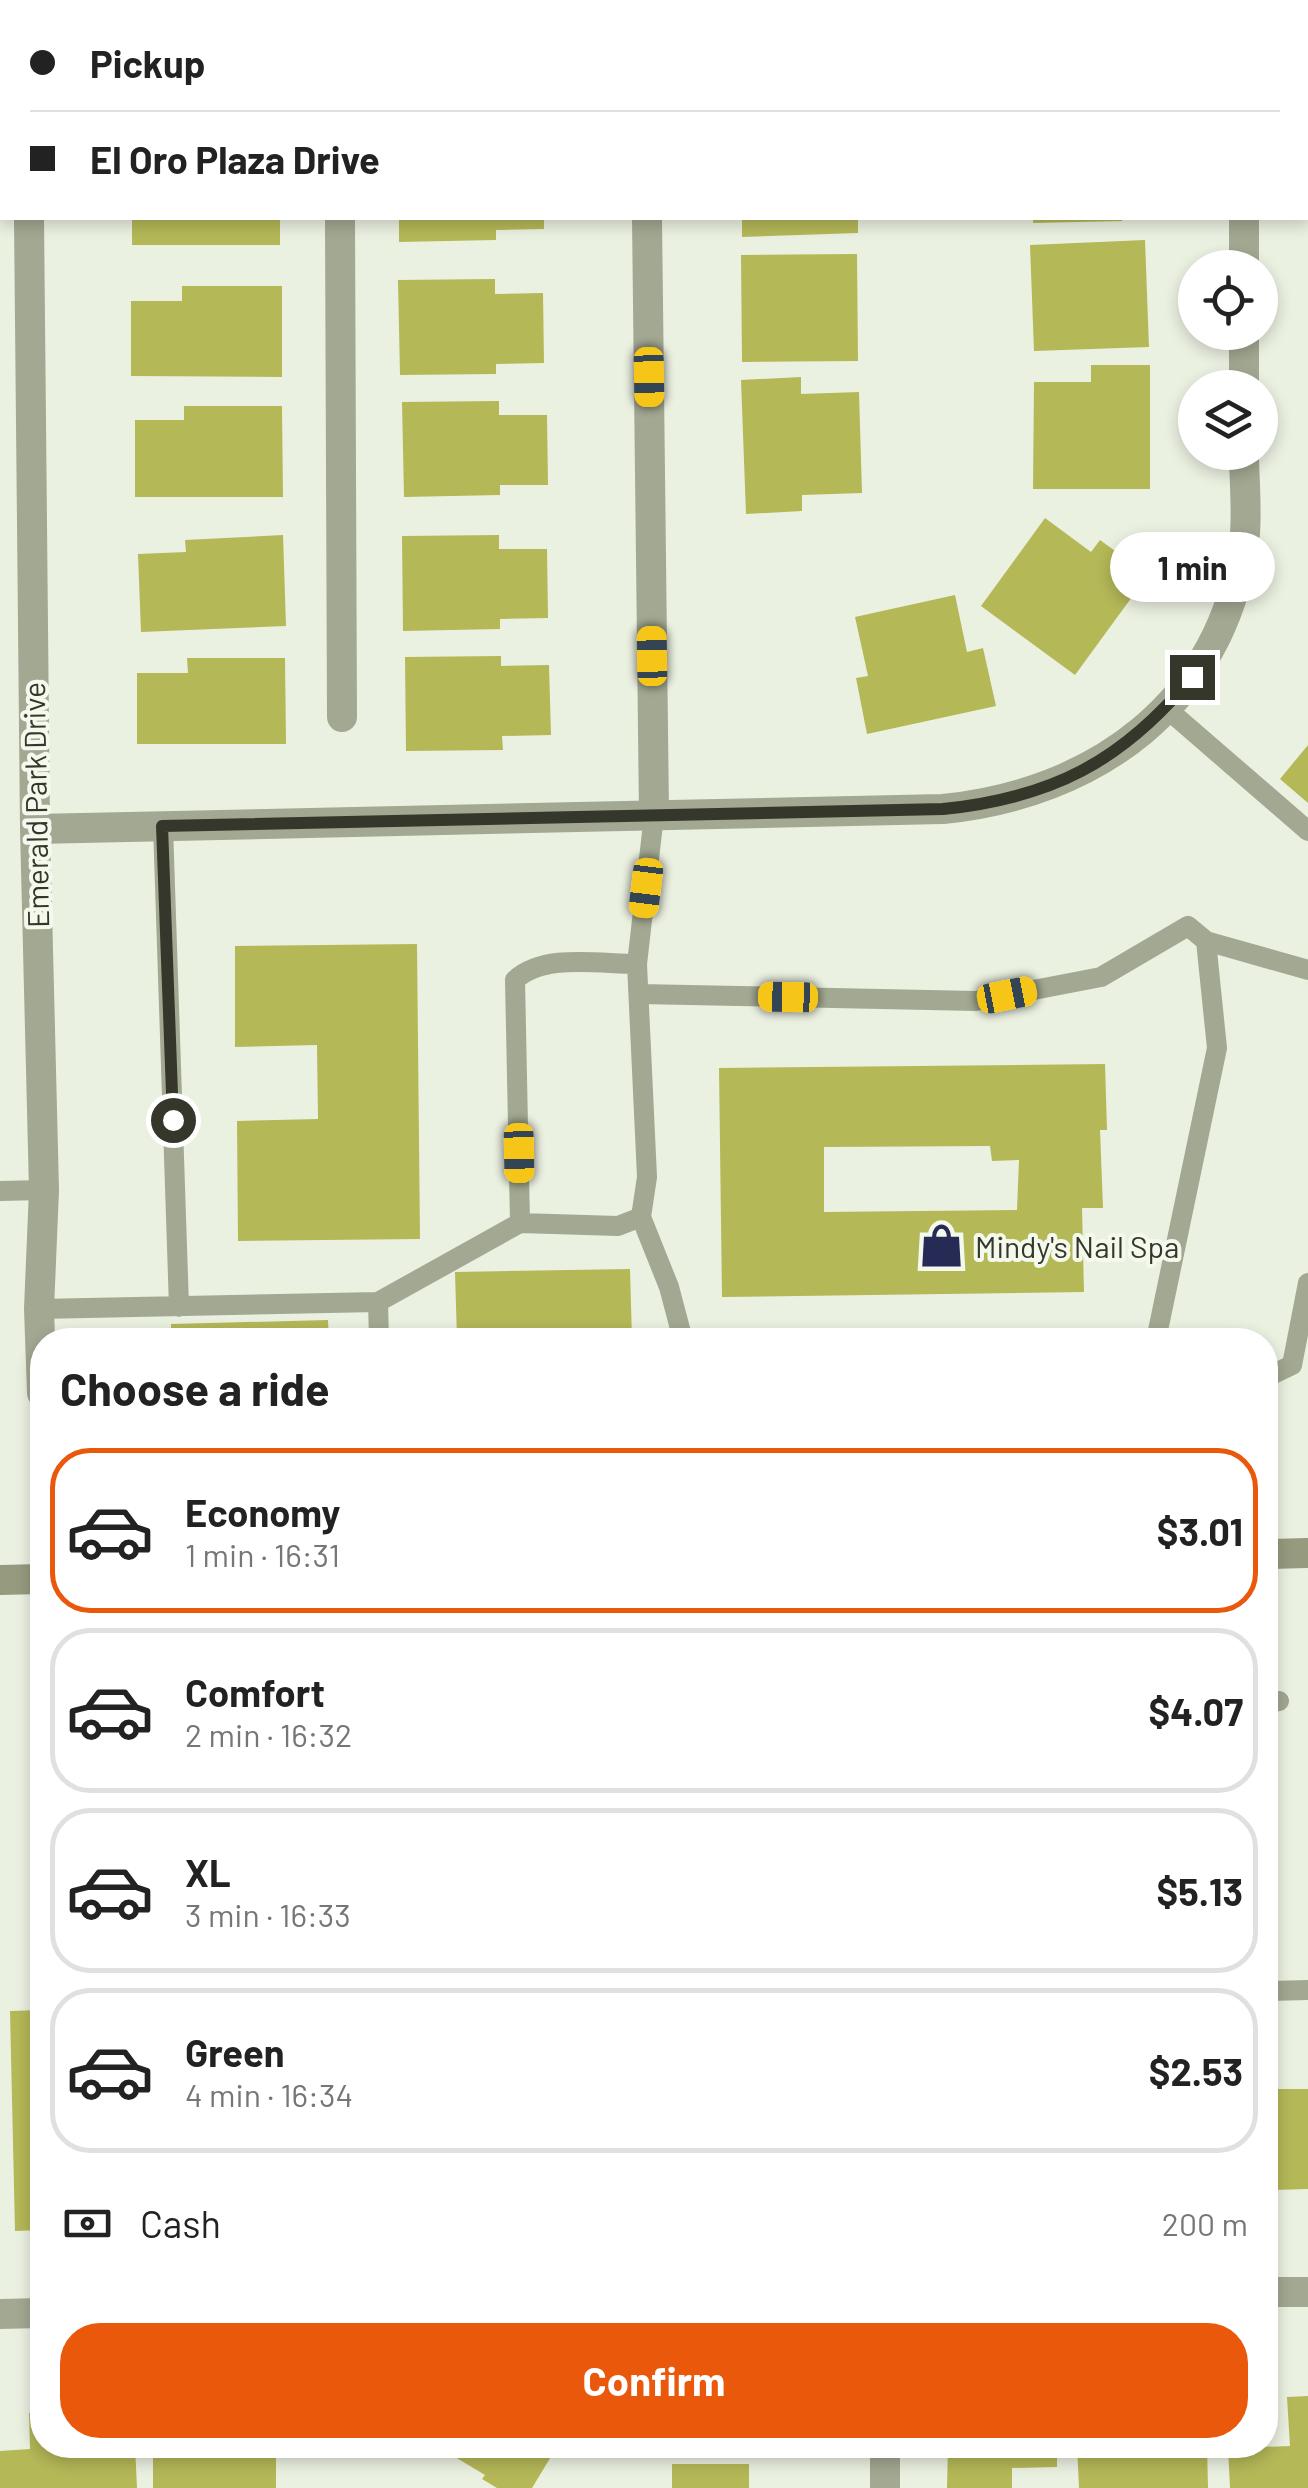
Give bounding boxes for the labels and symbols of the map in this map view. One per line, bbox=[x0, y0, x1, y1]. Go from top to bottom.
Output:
car bbox=[633, 347, 665, 407]
callout: 1 min bbox=[1110, 532, 1274, 602]
car bbox=[636, 626, 668, 686]
route end bbox=[1170, 655, 1215, 700]
street label: Emerald Park Drive bbox=[15, 682, 55, 928]
car bbox=[627, 856, 665, 920]
car bbox=[975, 975, 1039, 1015]
car bbox=[758, 981, 818, 1013]
route start bbox=[151, 1098, 196, 1143]
car bbox=[503, 1123, 535, 1183]
shop icon: Mindy's Nail Spa bbox=[918, 1222, 966, 1270]
place label: Mindy's Nail Spa bbox=[975, 1228, 1179, 1264]

